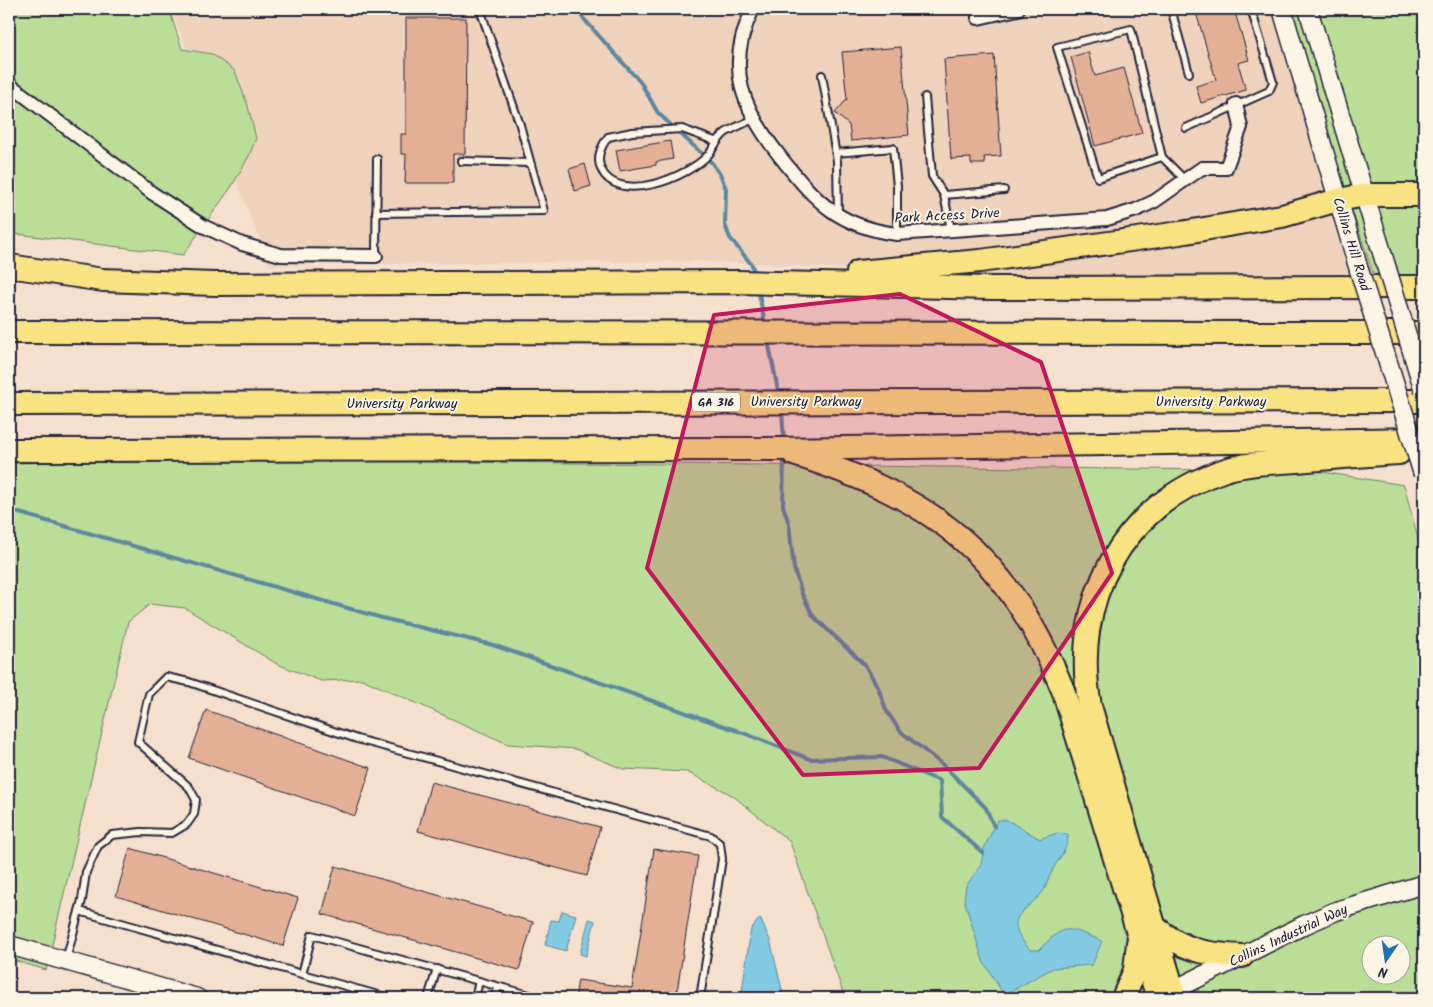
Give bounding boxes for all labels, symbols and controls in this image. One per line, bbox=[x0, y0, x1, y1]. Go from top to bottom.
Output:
street label: Collins Hill Road bbox=[1326, 195, 1376, 295]
street label: Park Access Drive bbox=[894, 202, 1001, 230]
street label: University Parkway bbox=[751, 391, 862, 413]
street label: University Parkway bbox=[1156, 391, 1267, 413]
road number: GA 316 bbox=[692, 392, 740, 412]
street label: University Parkway bbox=[347, 393, 458, 415]
street label: Collins Industrial Way bbox=[1226, 899, 1352, 973]
north arrow bbox=[1360, 934, 1410, 984]
text: N bbox=[1376, 960, 1390, 983]

